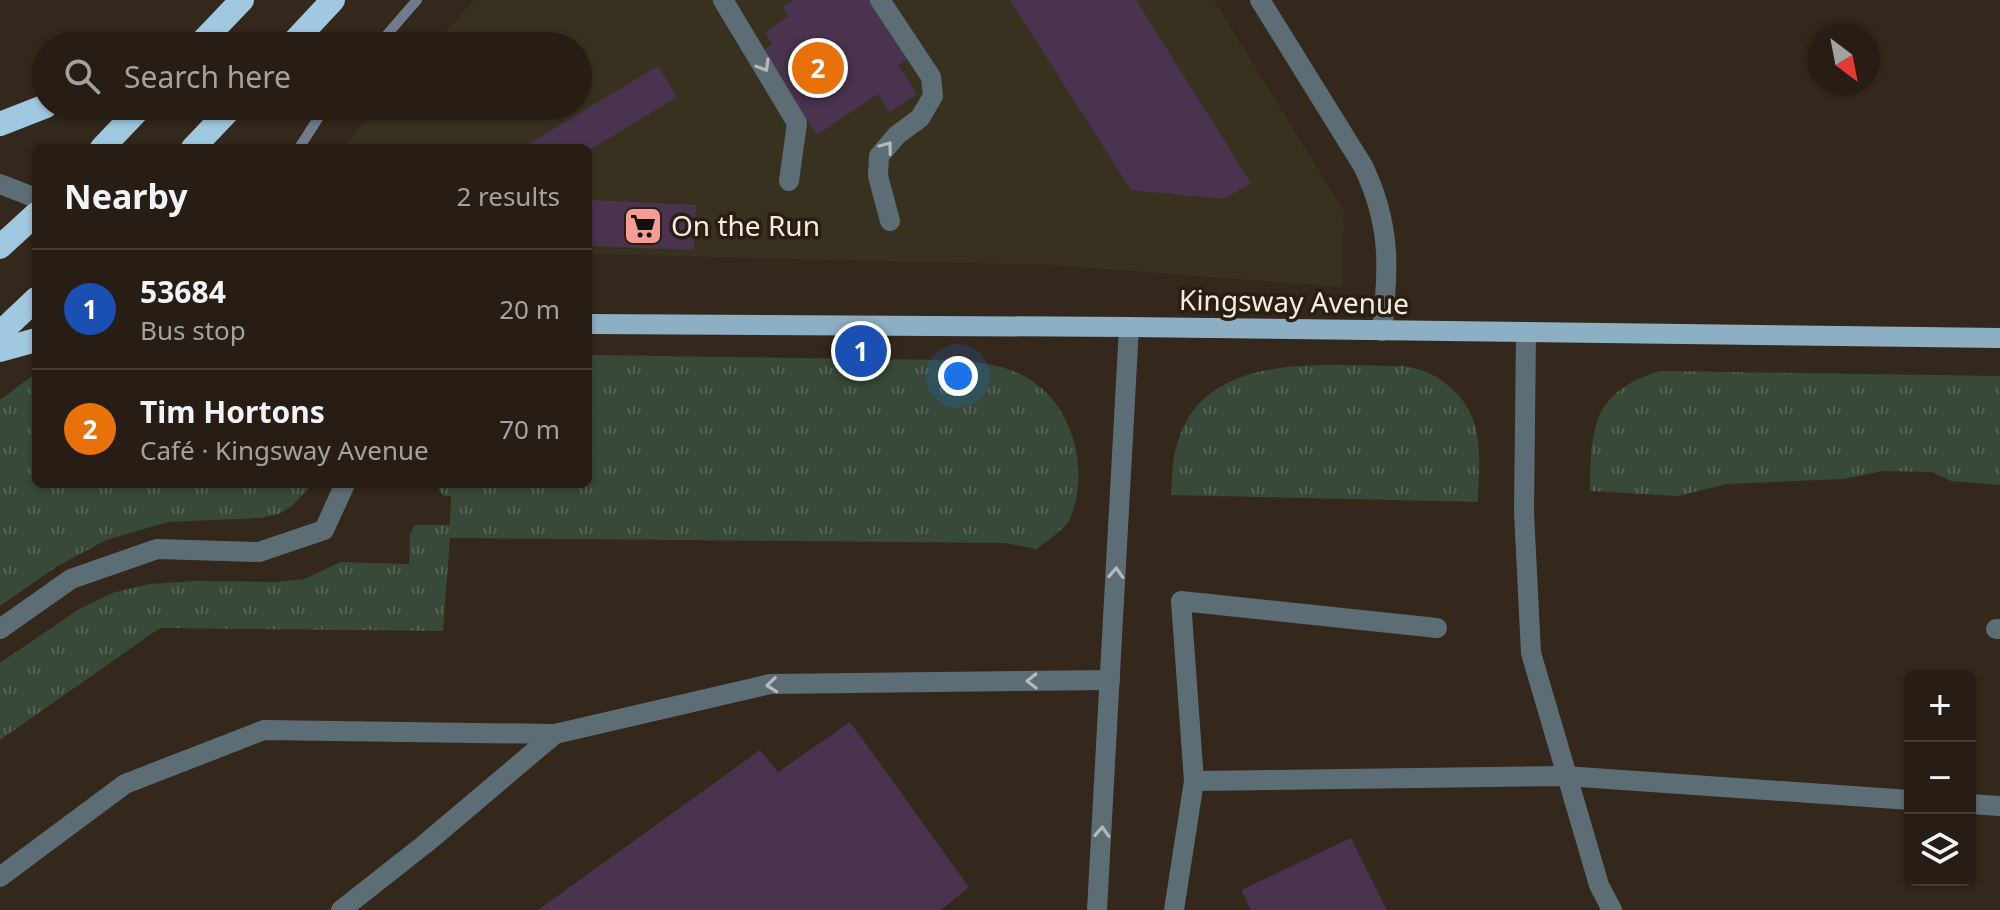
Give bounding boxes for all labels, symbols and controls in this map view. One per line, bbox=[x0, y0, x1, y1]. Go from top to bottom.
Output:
north arrow bbox=[1808, 24, 1880, 96]
search box bbox=[32, 32, 592, 120]
pin: 2 bbox=[792, 38, 844, 98]
icon: search bbox=[60, 54, 104, 98]
text: Search here bbox=[124, 56, 291, 97]
one-way arrow bbox=[754, 58, 770, 72]
one-way arrow bbox=[878, 141, 892, 156]
text: Nearby bbox=[64, 173, 188, 219]
text: 2 results bbox=[456, 178, 560, 214]
supermarket icon: On the Run bbox=[622, 205, 664, 247]
place label: On the Run bbox=[671, 206, 820, 244]
text: 53684 bbox=[140, 271, 226, 312]
street label: Kingsway Avenue bbox=[1179, 280, 1409, 322]
text: 1 bbox=[83, 291, 97, 327]
text: 20 m bbox=[499, 291, 560, 327]
text: Bus stop bbox=[140, 312, 246, 348]
pin: 1 bbox=[835, 321, 887, 381]
your location bbox=[938, 356, 978, 396]
text: Tim Hortons bbox=[140, 391, 325, 432]
text: 2 bbox=[83, 411, 97, 447]
text: 70 m bbox=[499, 411, 560, 447]
text: Café · Kingsway Avenue bbox=[140, 432, 429, 468]
one-way arrow bbox=[1107, 566, 1124, 579]
map controls bbox=[1904, 670, 1976, 886]
button: + bbox=[1904, 670, 1976, 742]
one-way arrow bbox=[1025, 672, 1038, 690]
one-way arrow bbox=[765, 676, 778, 693]
button: − bbox=[1904, 742, 1976, 814]
button: layers bbox=[1904, 814, 1976, 886]
one-way arrow bbox=[1093, 825, 1110, 838]

